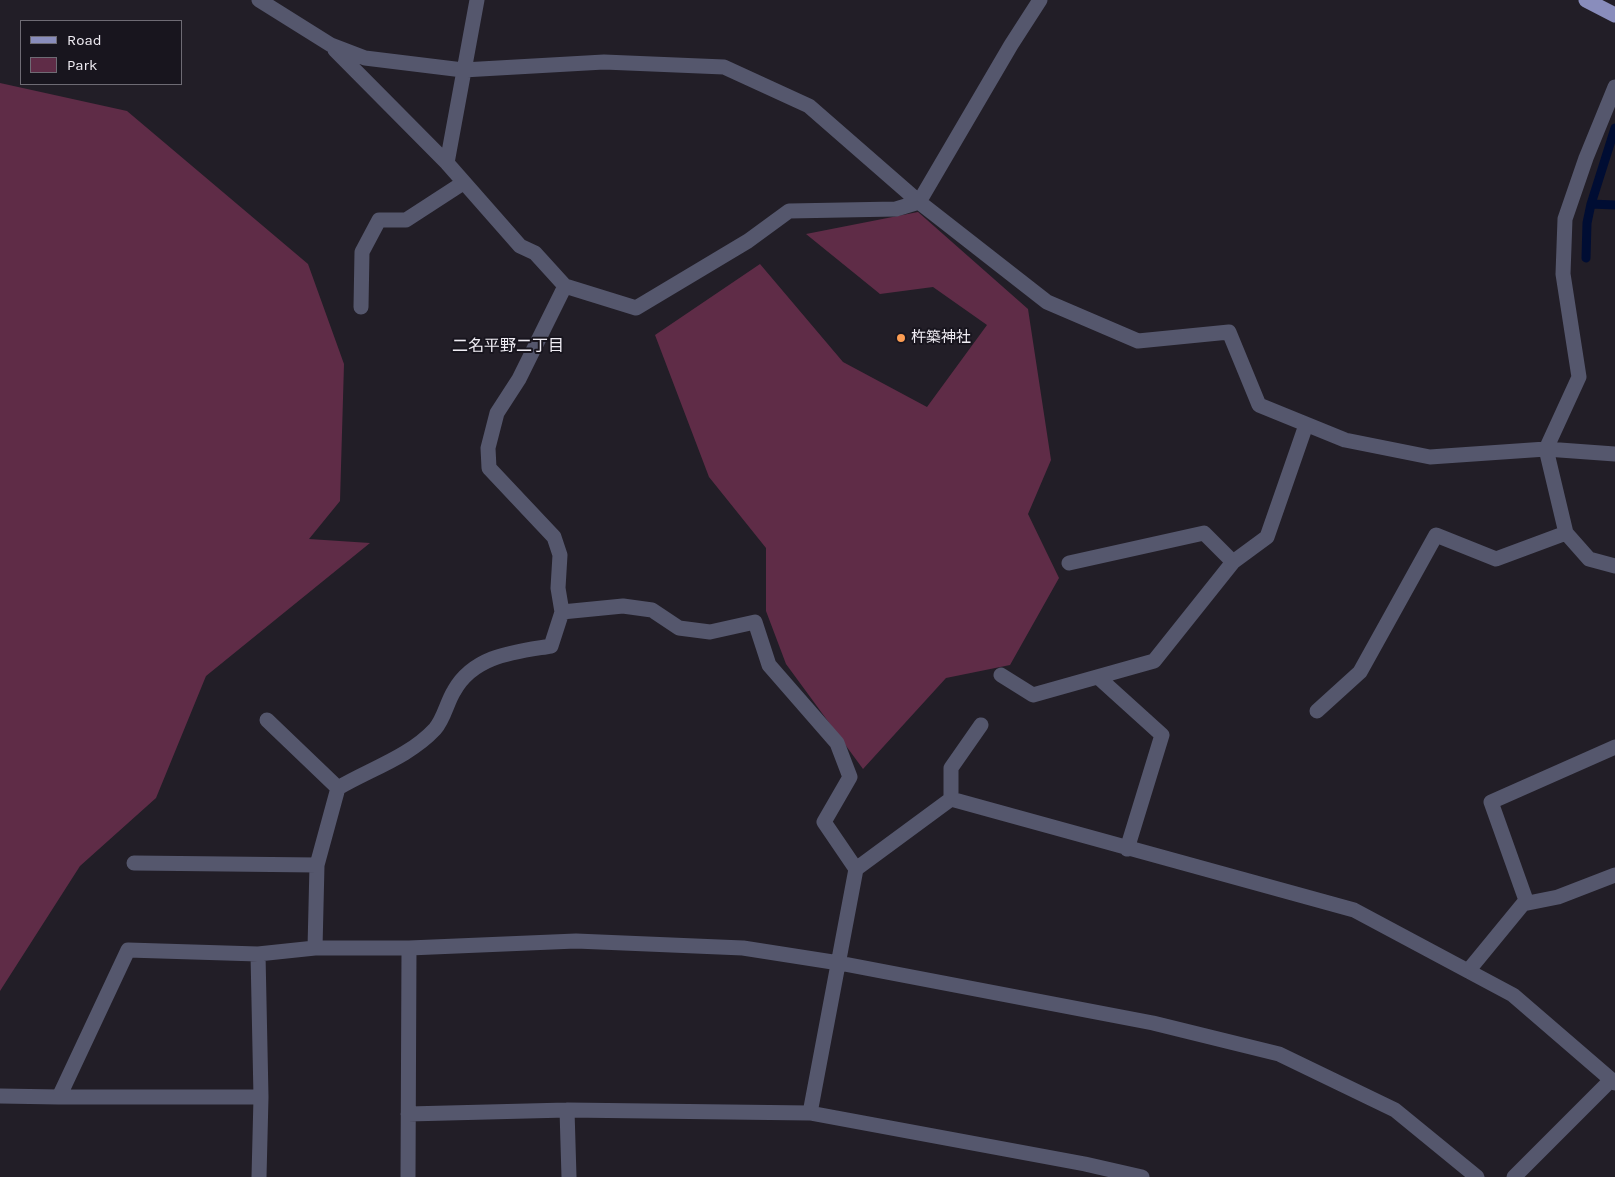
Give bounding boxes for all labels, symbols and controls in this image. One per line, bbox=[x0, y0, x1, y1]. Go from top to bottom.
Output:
legend bbox=[20, 20, 182, 85]
text: Road bbox=[67, 31, 102, 49]
text: Park bbox=[67, 56, 97, 74]
place label: 杵築神社 bbox=[911, 329, 971, 347]
marker: 杵築神社 bbox=[895, 332, 907, 344]
district label: 二名平野二丁目 bbox=[452, 336, 564, 356]

